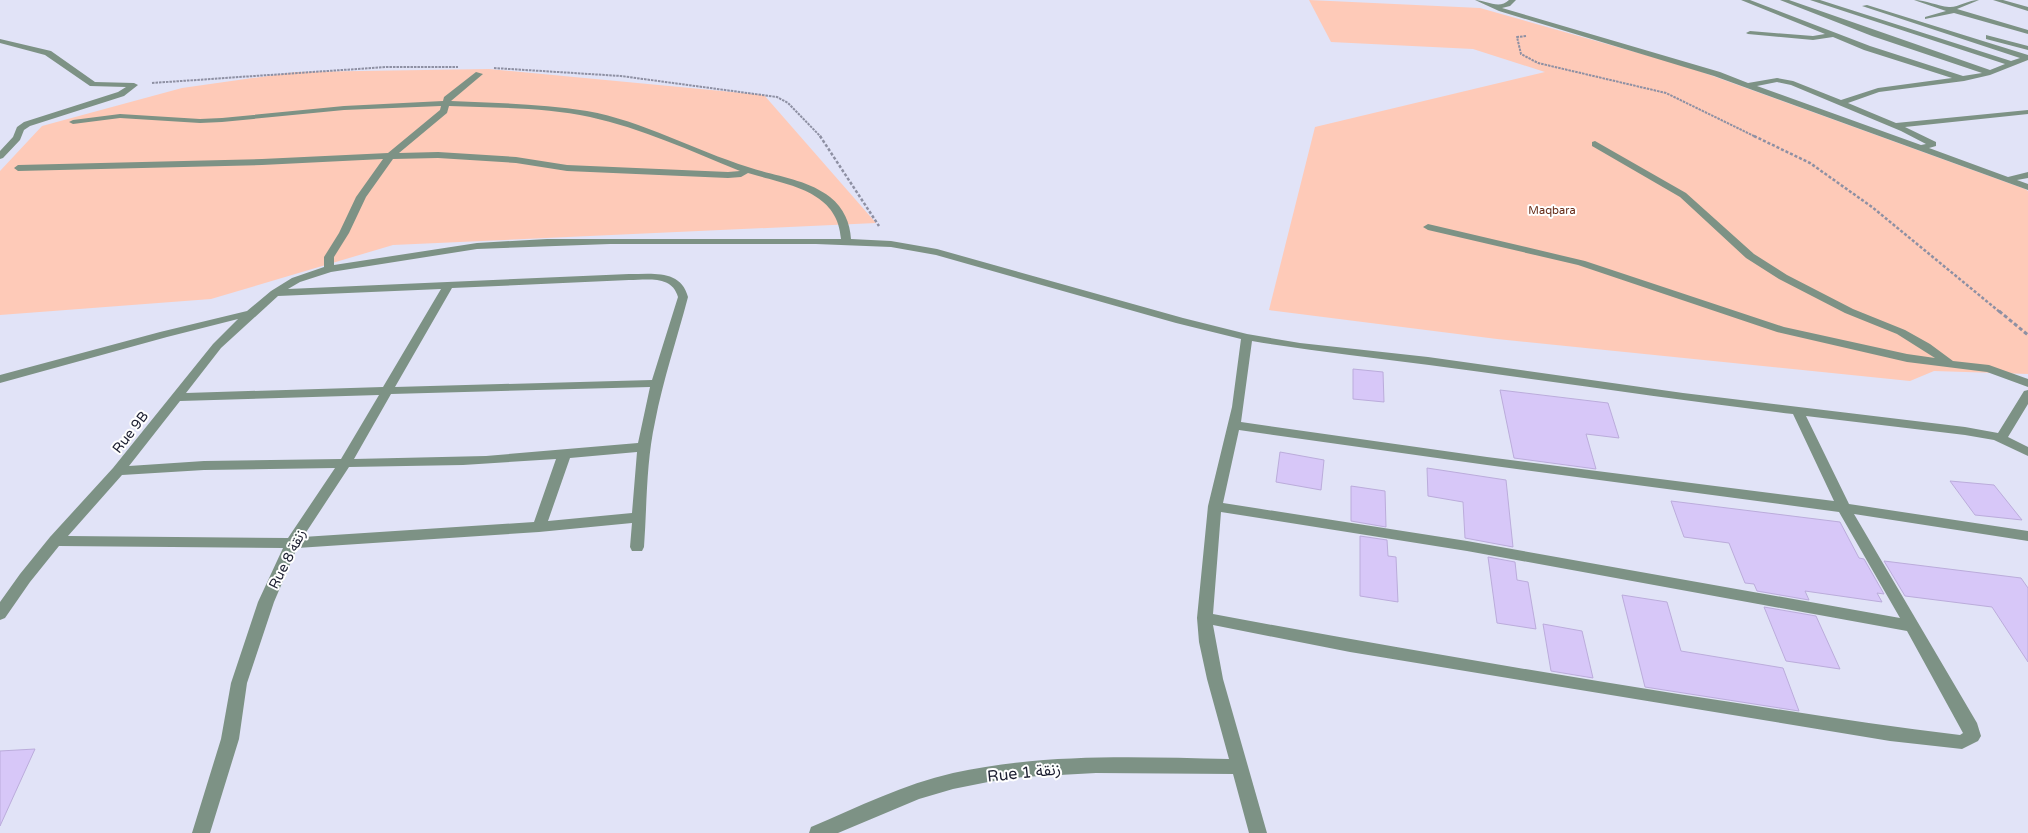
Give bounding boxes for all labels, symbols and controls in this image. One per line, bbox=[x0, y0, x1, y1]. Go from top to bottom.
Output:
park label: Maqbara bbox=[1528, 204, 1576, 217]
street label: Rue 9B bbox=[109, 408, 152, 457]
street label: Rue 8 زنقة bbox=[265, 527, 310, 592]
street label: Rue 1 زنقة bbox=[986, 759, 1062, 787]

